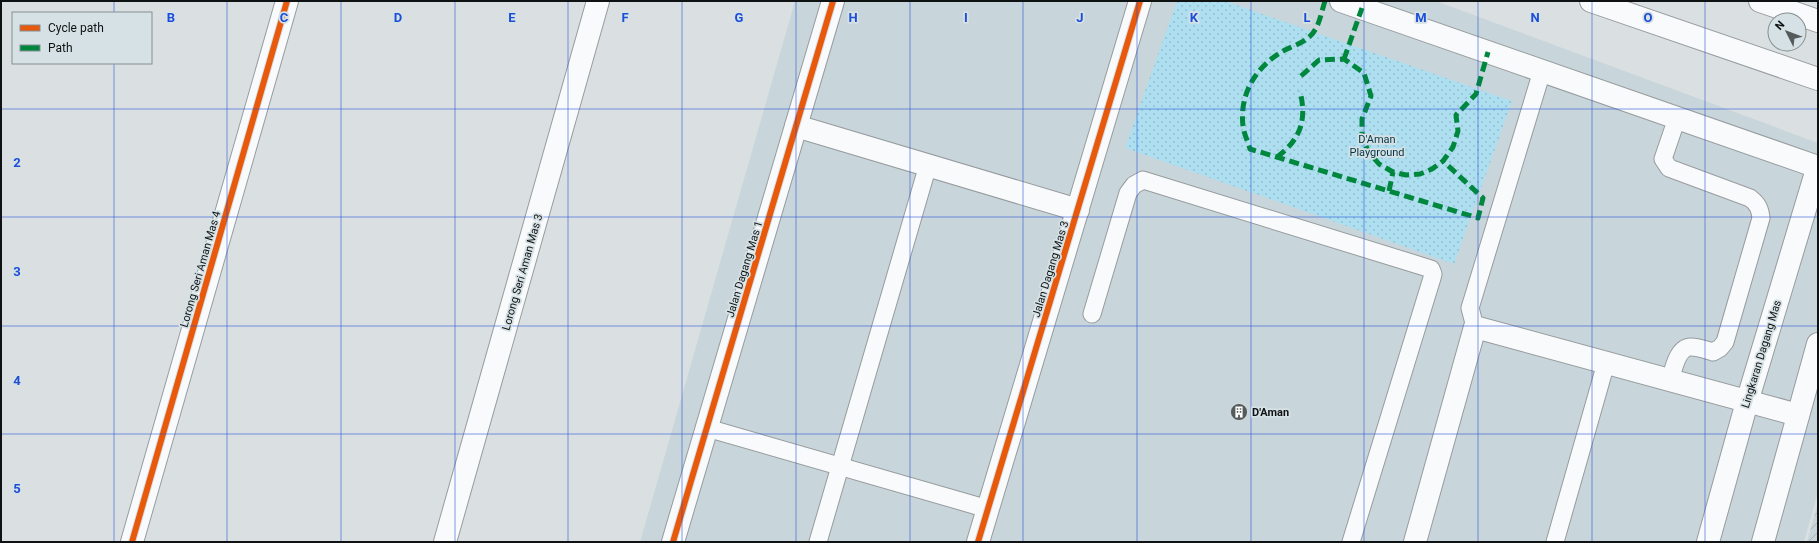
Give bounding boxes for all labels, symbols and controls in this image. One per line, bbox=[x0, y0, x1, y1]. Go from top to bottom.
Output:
text: B bbox=[167, 10, 175, 25]
text: C bbox=[280, 10, 289, 25]
text: D bbox=[394, 10, 402, 25]
text: E bbox=[508, 10, 516, 25]
text: F bbox=[621, 10, 629, 25]
text: G bbox=[735, 10, 744, 25]
text: H bbox=[848, 10, 858, 25]
text: I bbox=[964, 10, 968, 25]
text: J bbox=[1076, 10, 1084, 25]
text: K bbox=[1190, 10, 1199, 25]
text: L bbox=[1303, 10, 1311, 25]
text: M bbox=[1415, 10, 1427, 25]
text: N bbox=[1530, 10, 1540, 25]
text: O bbox=[1644, 10, 1653, 25]
legend bbox=[12, 12, 152, 64]
north arrow bbox=[1767, 12, 1807, 52]
text: N bbox=[1773, 18, 1788, 33]
text: Cycle path bbox=[48, 21, 104, 35]
text: Path bbox=[48, 41, 73, 55]
park label: D'Aman Playground bbox=[1349, 133, 1405, 159]
text: 2 bbox=[13, 155, 21, 170]
street label: Lorong Seri Aman Mas 4 bbox=[178, 209, 223, 329]
street label: Lorong Seri Aman Mas 3 bbox=[500, 212, 545, 332]
street label: Jalan Dagang Mas 1 bbox=[724, 219, 765, 319]
street label: Jalan Dagang Mas 3 bbox=[1030, 219, 1071, 319]
text: 3 bbox=[13, 264, 21, 279]
street label: Lingkaran Dagang Mas bbox=[1739, 298, 1784, 410]
text: 4 bbox=[13, 373, 21, 388]
building icon: D'Aman bbox=[1229, 402, 1249, 422]
place label: D'Aman bbox=[1252, 406, 1289, 419]
text: 5 bbox=[13, 481, 21, 496]

